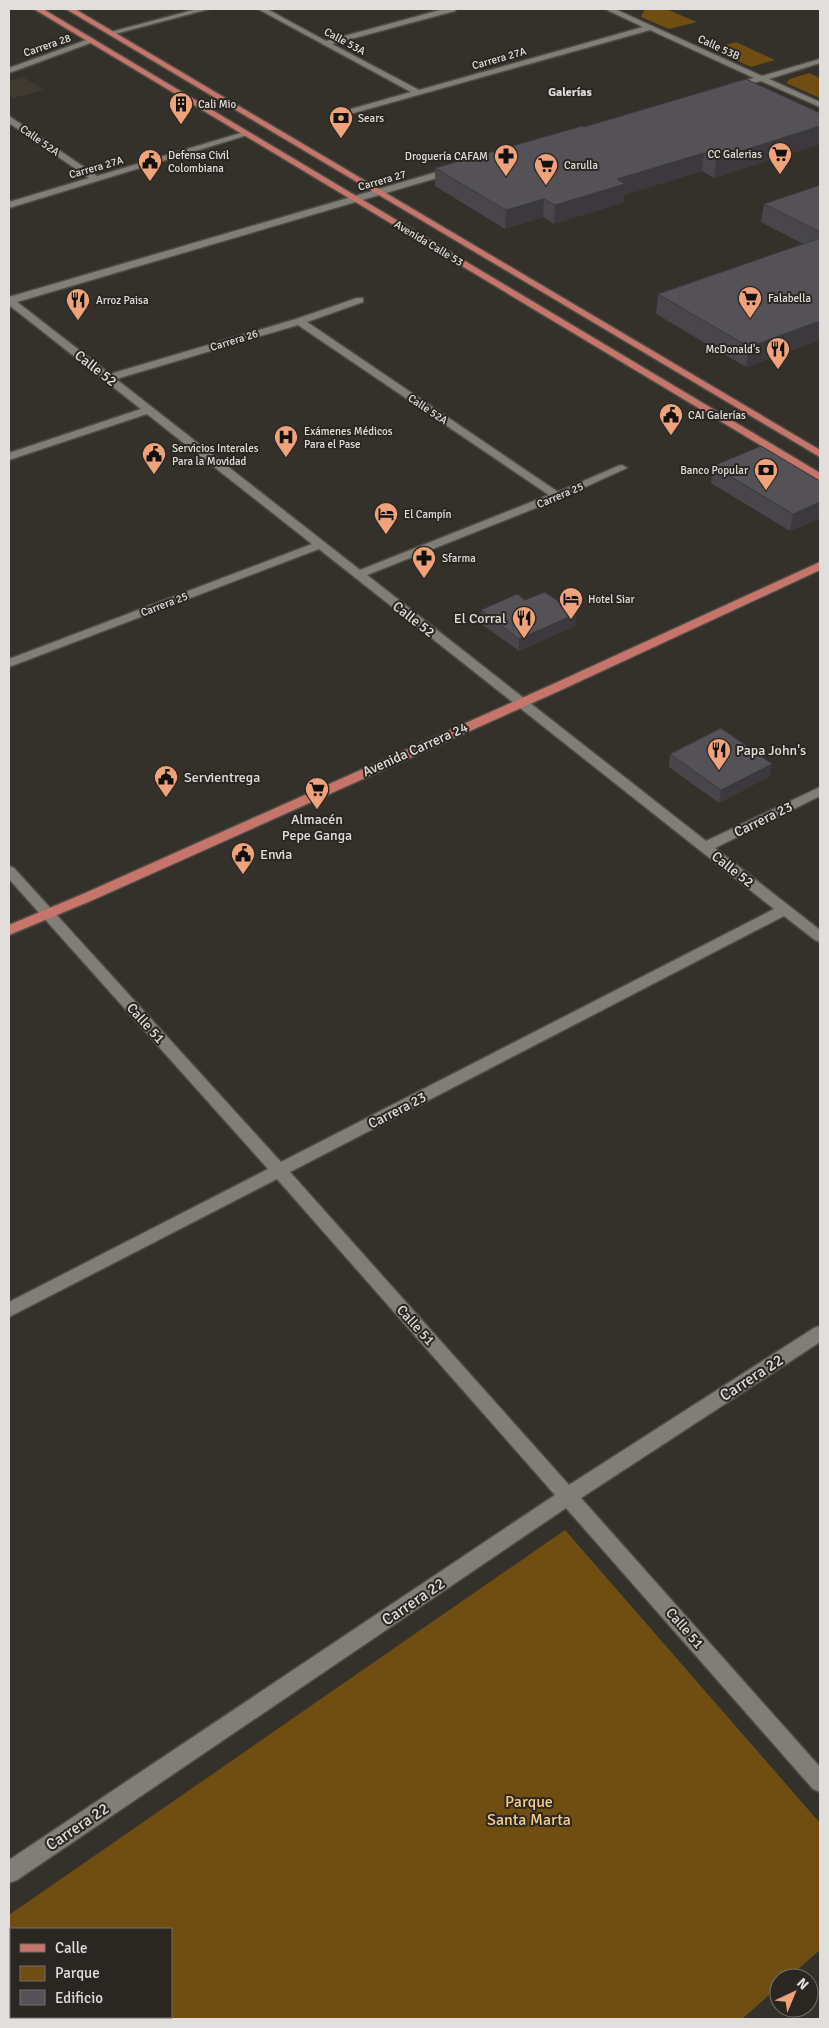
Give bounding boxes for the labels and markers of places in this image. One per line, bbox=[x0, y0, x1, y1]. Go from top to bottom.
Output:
building icon: Cali Mio bbox=[168, 91, 194, 125]
place label: Cali Mio bbox=[198, 98, 237, 111]
bank icon: Sears bbox=[328, 105, 354, 139]
place label: Sears bbox=[358, 112, 384, 125]
supermarket icon: CC Galerias bbox=[767, 141, 793, 175]
pharmacy icon: Droguería CAFAM bbox=[493, 143, 519, 177]
public building icon: Defensa Civil Colombiana bbox=[137, 148, 163, 182]
place label: CC Galerias bbox=[707, 148, 762, 161]
place label: Defensa Civil Colombiana bbox=[168, 149, 229, 175]
place label: Droguería CAFAM bbox=[405, 150, 488, 163]
supermarket icon: Carulla bbox=[533, 152, 559, 186]
place label: Carulla bbox=[564, 159, 599, 172]
supermarket icon: Falabella bbox=[737, 285, 763, 319]
restaurant icon: Arroz Paisa bbox=[65, 287, 91, 321]
place label: Falabella bbox=[768, 292, 811, 305]
place label: Arroz Paisa bbox=[96, 294, 149, 307]
restaurant icon: McDonald's bbox=[765, 336, 791, 370]
place label: McDonald's bbox=[705, 343, 760, 356]
public building icon: CAI Galerías bbox=[658, 402, 684, 436]
place label: CAI Galerías bbox=[688, 409, 746, 422]
hospital icon: Exámenes Médicos Para el Pase bbox=[273, 424, 299, 458]
place label: Exámenes Médicos Para el Pase bbox=[304, 425, 393, 451]
public building icon: Servicios Interales Para la Movidad bbox=[141, 441, 167, 475]
place label: Servicios Interales Para la Movidad bbox=[172, 442, 259, 468]
bank icon: Banco Popular bbox=[753, 457, 779, 491]
place label: Banco Popular bbox=[680, 464, 748, 477]
hotel icon: El Campín bbox=[373, 501, 399, 535]
place label: El Campín bbox=[404, 508, 452, 521]
pharmacy icon: Sfarma bbox=[411, 545, 437, 579]
place label: Sfarma bbox=[442, 552, 476, 565]
hotel icon: Hotel Siar bbox=[558, 586, 584, 620]
place label: Hotel Siar bbox=[588, 593, 635, 606]
restaurant icon: El Corral bbox=[511, 605, 537, 639]
place label: El Corral bbox=[454, 610, 506, 627]
restaurant icon: Papa John's bbox=[706, 737, 732, 771]
place label: Papa John's bbox=[736, 742, 806, 759]
public building icon: Servientrega bbox=[153, 764, 179, 798]
place label: Servientrega bbox=[184, 769, 260, 786]
supermarket icon: Almacén Pepe Ganga bbox=[304, 776, 330, 810]
place label: Almacén Pepe Ganga bbox=[282, 811, 352, 844]
public building icon: Envia bbox=[230, 841, 256, 875]
place label: Envia bbox=[260, 846, 292, 863]

